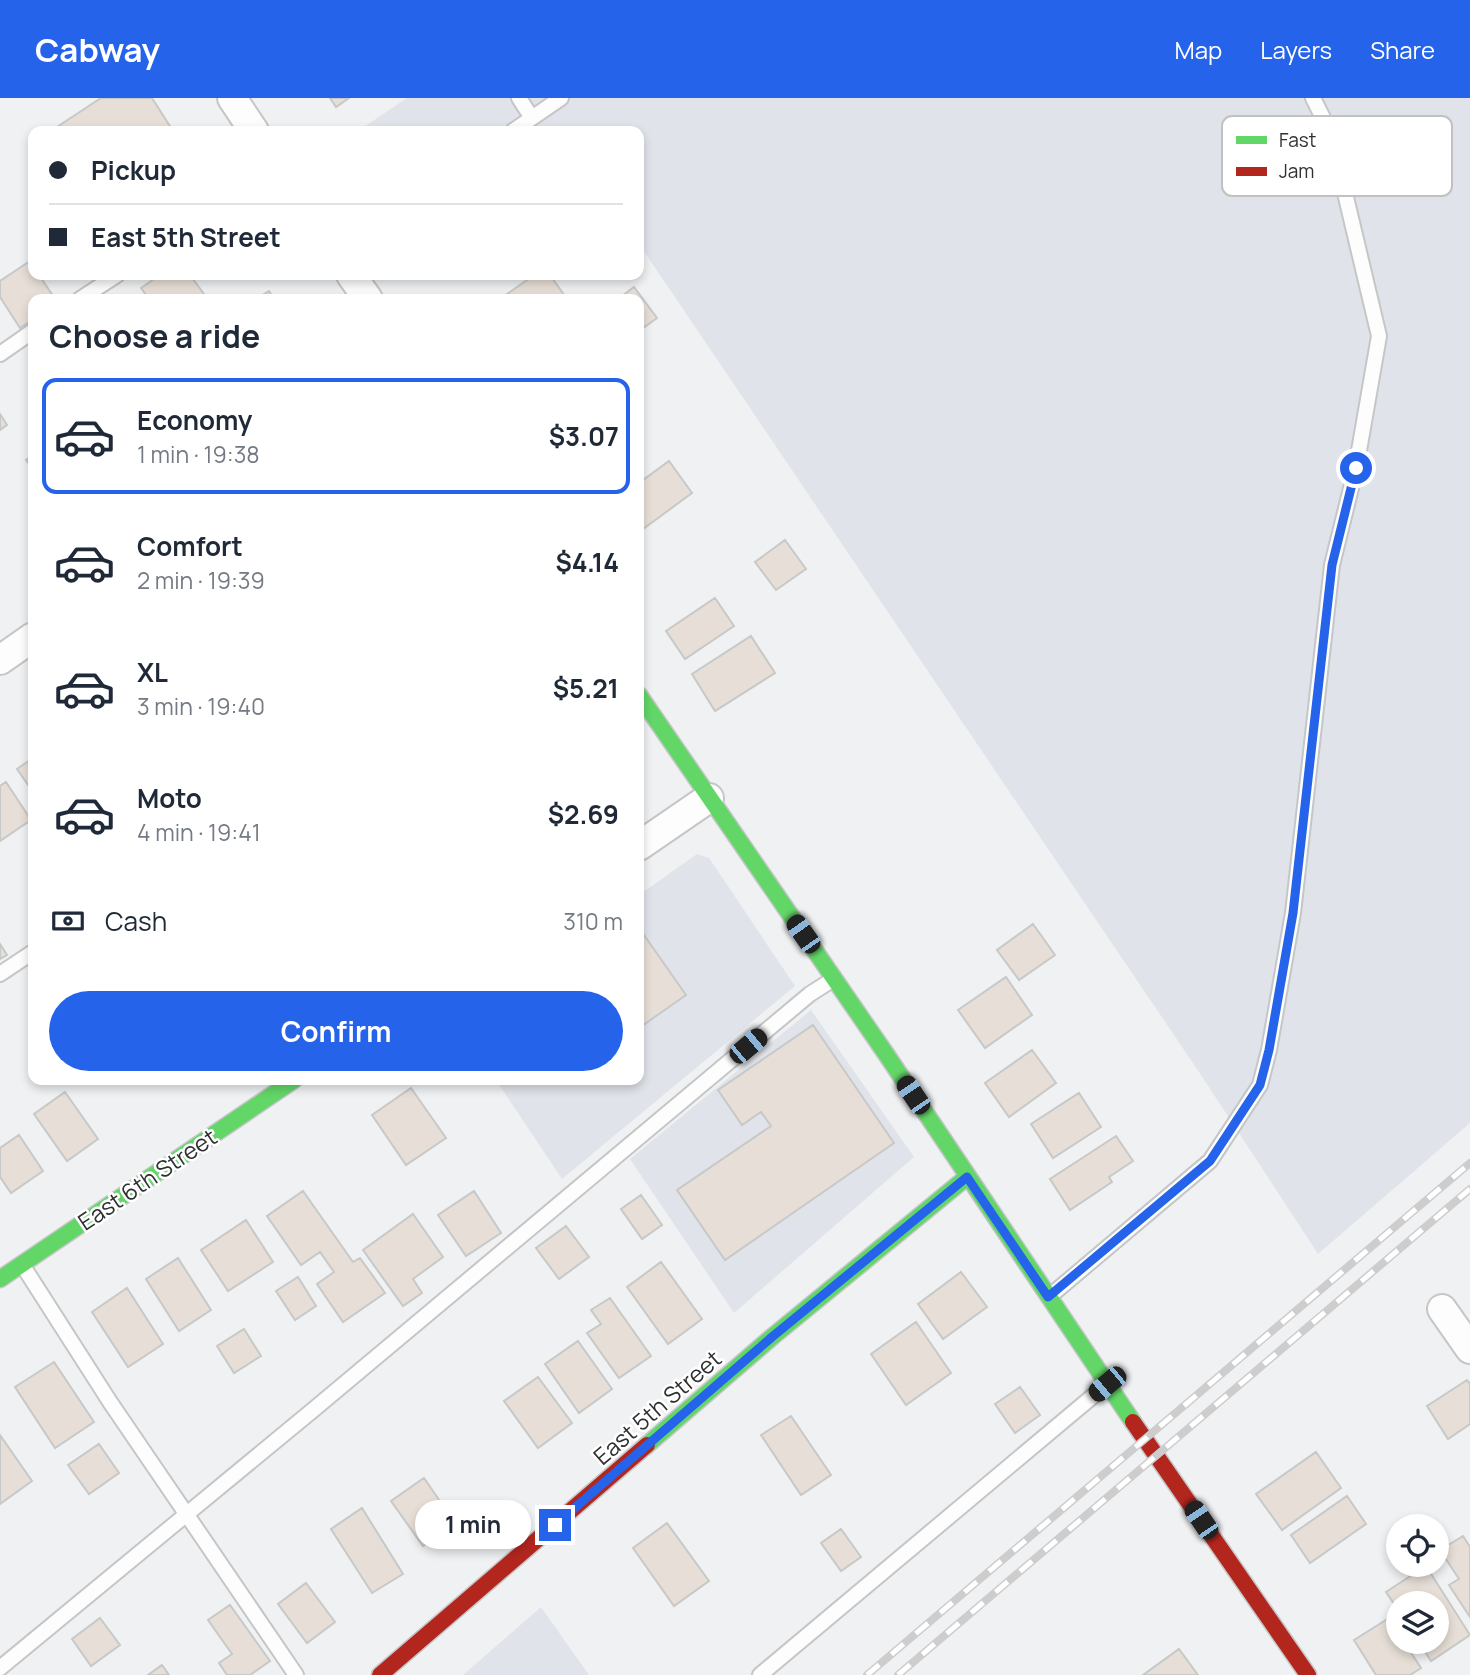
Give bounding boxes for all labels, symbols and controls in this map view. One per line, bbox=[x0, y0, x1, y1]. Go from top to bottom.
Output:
text: Cabway bbox=[35, 27, 160, 72]
text: Map bbox=[1175, 33, 1222, 66]
text: Layers bbox=[1260, 33, 1332, 66]
text: Share bbox=[1370, 33, 1435, 66]
legend bbox=[1222, 116, 1452, 196]
text: Fast bbox=[1279, 127, 1316, 153]
text: Pickup bbox=[91, 152, 176, 188]
text: Jam bbox=[1279, 158, 1314, 184]
text: East 5th Street bbox=[91, 219, 281, 255]
text: Choose a ride bbox=[49, 314, 260, 358]
text: Economy bbox=[137, 402, 252, 438]
icon: car bbox=[53, 405, 116, 468]
text: $3.07 bbox=[549, 418, 619, 454]
text: 1 min · 19:38 bbox=[137, 438, 260, 470]
route start bbox=[1340, 452, 1372, 484]
text: Comfort bbox=[137, 528, 243, 564]
icon: car bbox=[53, 531, 116, 594]
text: $4.14 bbox=[555, 544, 619, 580]
text: 2 min · 19:39 bbox=[137, 564, 265, 596]
text: XL bbox=[137, 654, 168, 690]
icon: car bbox=[53, 657, 116, 720]
text: $5.21 bbox=[553, 670, 619, 706]
text: 3 min · 19:40 bbox=[137, 690, 265, 722]
text: Moto bbox=[137, 780, 202, 816]
icon: car bbox=[53, 783, 116, 846]
text: $2.69 bbox=[548, 796, 619, 832]
text: 4 min · 19:41 bbox=[137, 816, 261, 848]
icon: cash bbox=[49, 902, 87, 940]
text: Cash bbox=[105, 903, 167, 939]
text: 310 m bbox=[563, 905, 623, 937]
car bbox=[783, 911, 824, 957]
button: Confirm bbox=[49, 991, 623, 1071]
car bbox=[726, 1024, 771, 1068]
car bbox=[893, 1072, 934, 1118]
street label: East 6th Street bbox=[71, 1121, 223, 1237]
street label: East 5th Street bbox=[586, 1342, 728, 1472]
car bbox=[1085, 1362, 1130, 1406]
car bbox=[1181, 1497, 1222, 1543]
callout: 1 min bbox=[415, 1500, 530, 1550]
text: 1 min bbox=[445, 1508, 501, 1540]
route end bbox=[539, 1509, 571, 1541]
map controls bbox=[1386, 1514, 1449, 1654]
button: locate bbox=[1386, 1514, 1449, 1577]
button: layers bbox=[1386, 1591, 1449, 1654]

